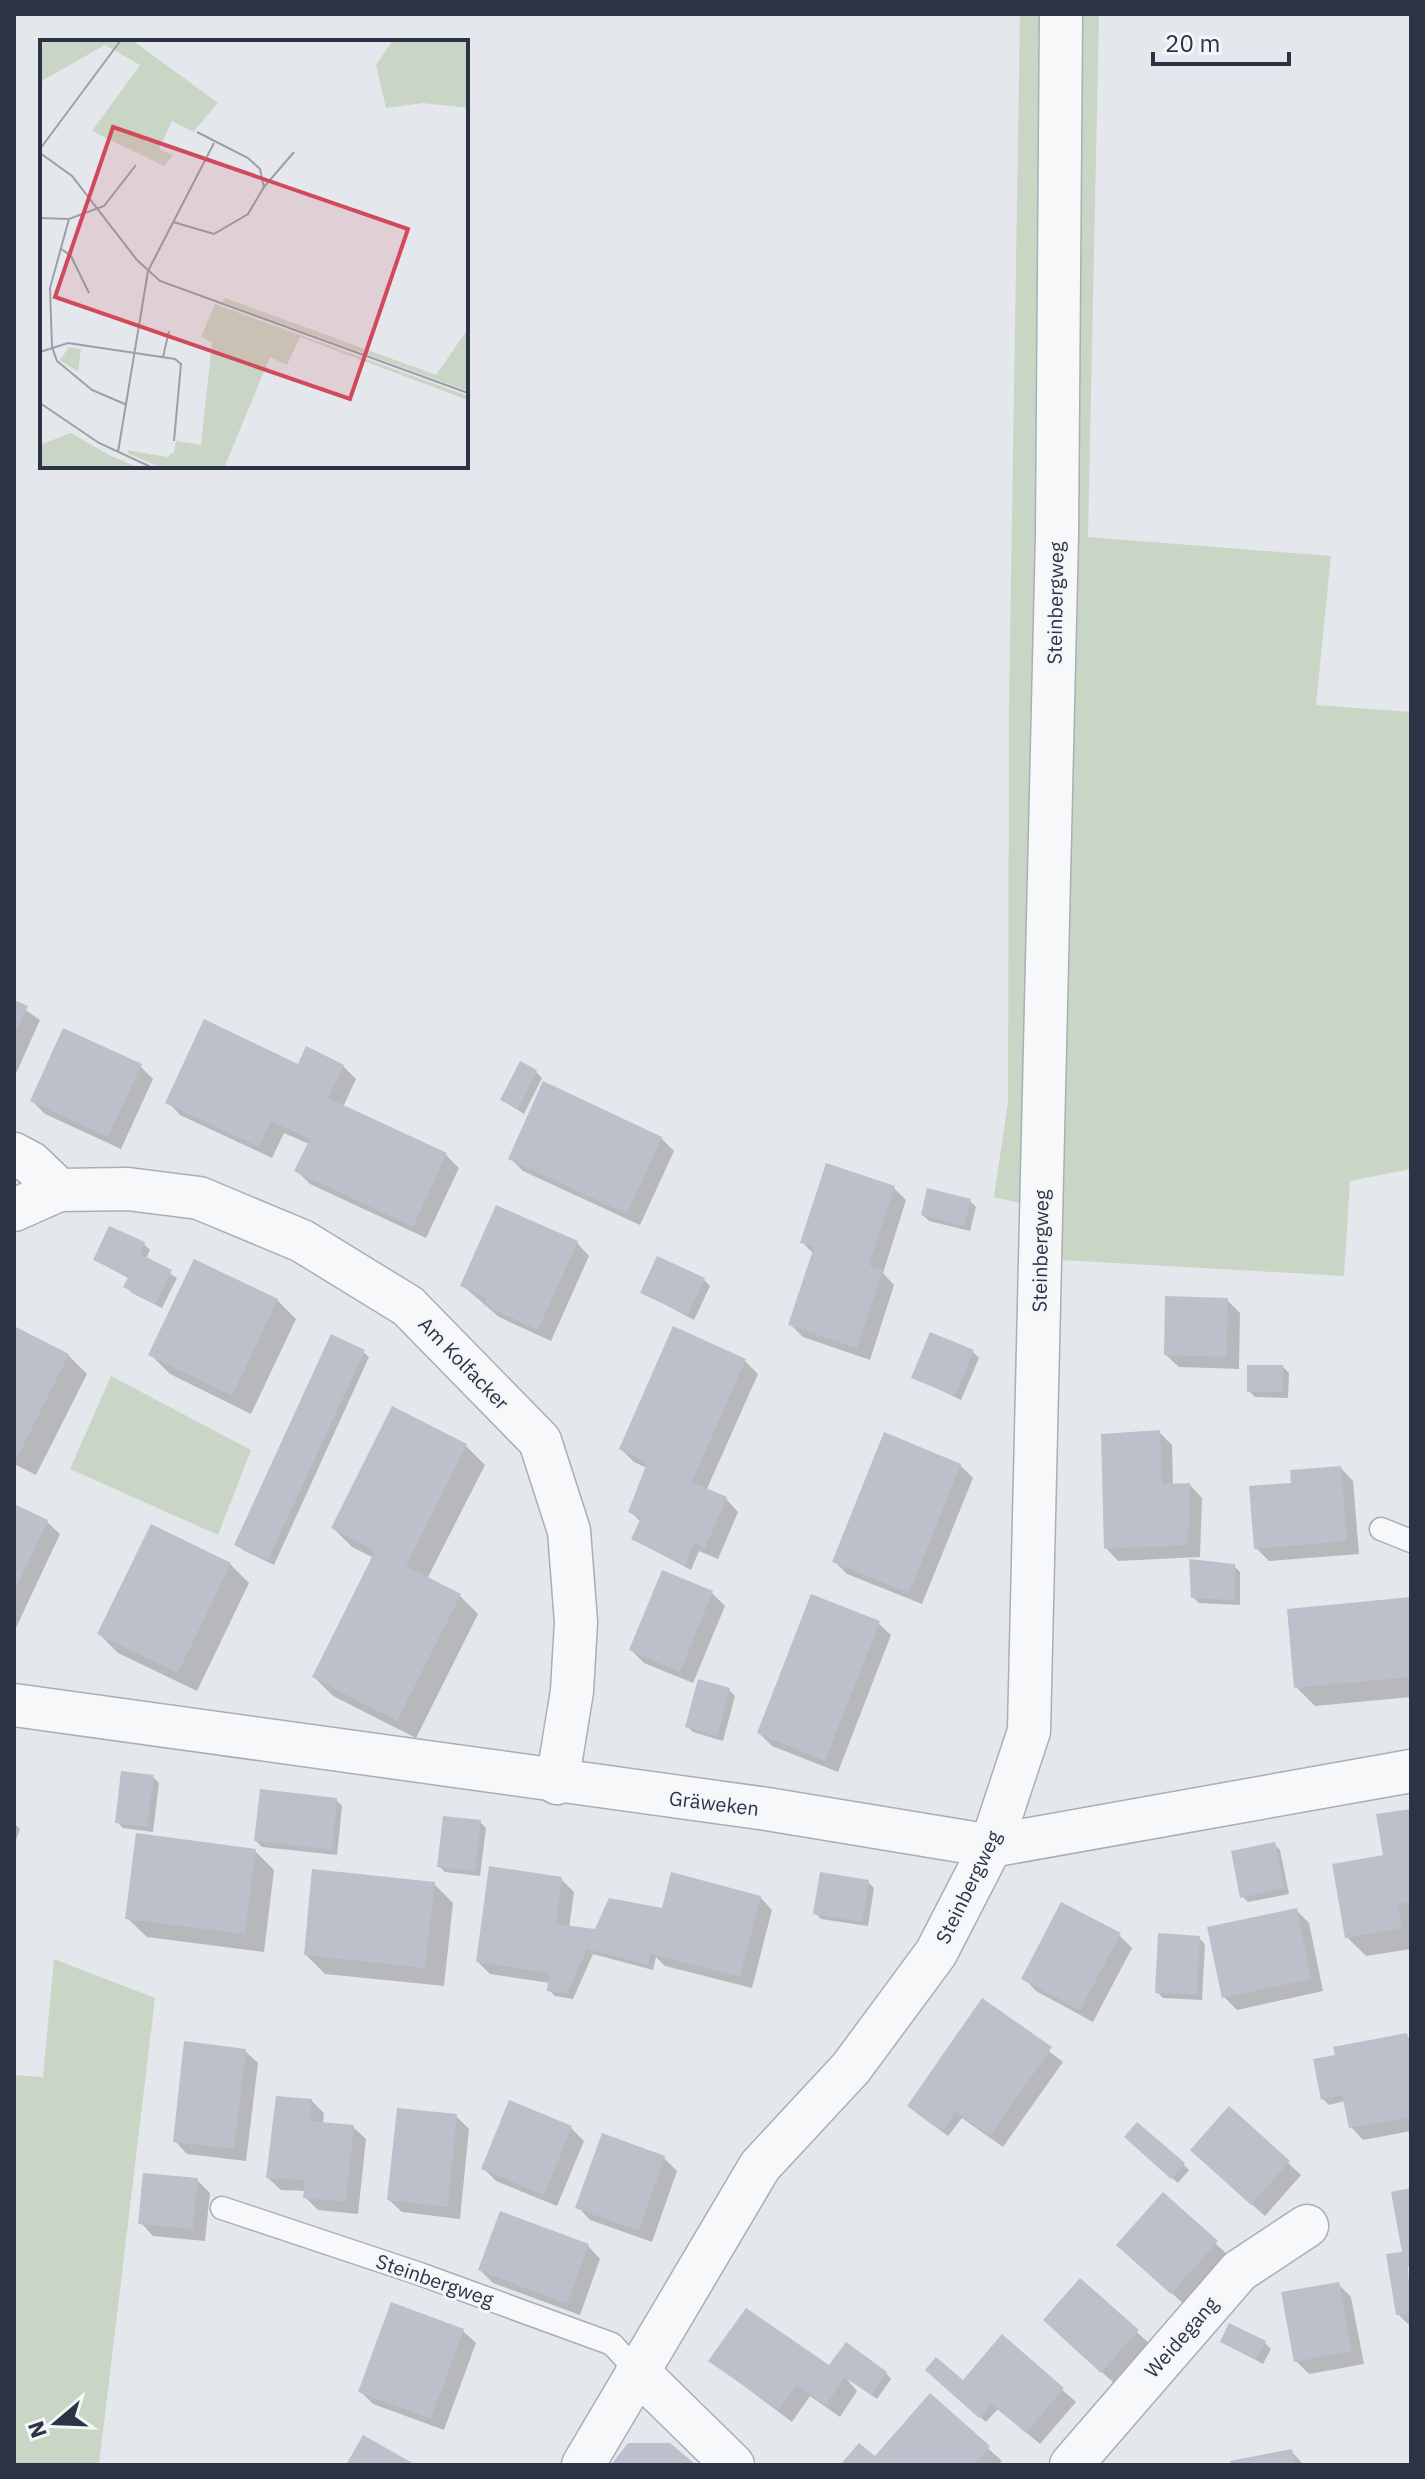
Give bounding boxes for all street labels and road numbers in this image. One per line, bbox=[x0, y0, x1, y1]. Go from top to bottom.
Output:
street label: Steinbergweg bbox=[1040, 541, 1070, 665]
street label: Steinbergweg bbox=[1025, 1189, 1055, 1313]
street label: Am Kolfacker bbox=[413, 1311, 515, 1415]
street label: Gräweken bbox=[667, 1784, 761, 1822]
street label: Steinbergweg bbox=[929, 1826, 1007, 1948]
street label: Steinbergweg bbox=[373, 2247, 498, 2313]
street label: Weidegang bbox=[1138, 2290, 1224, 2383]

